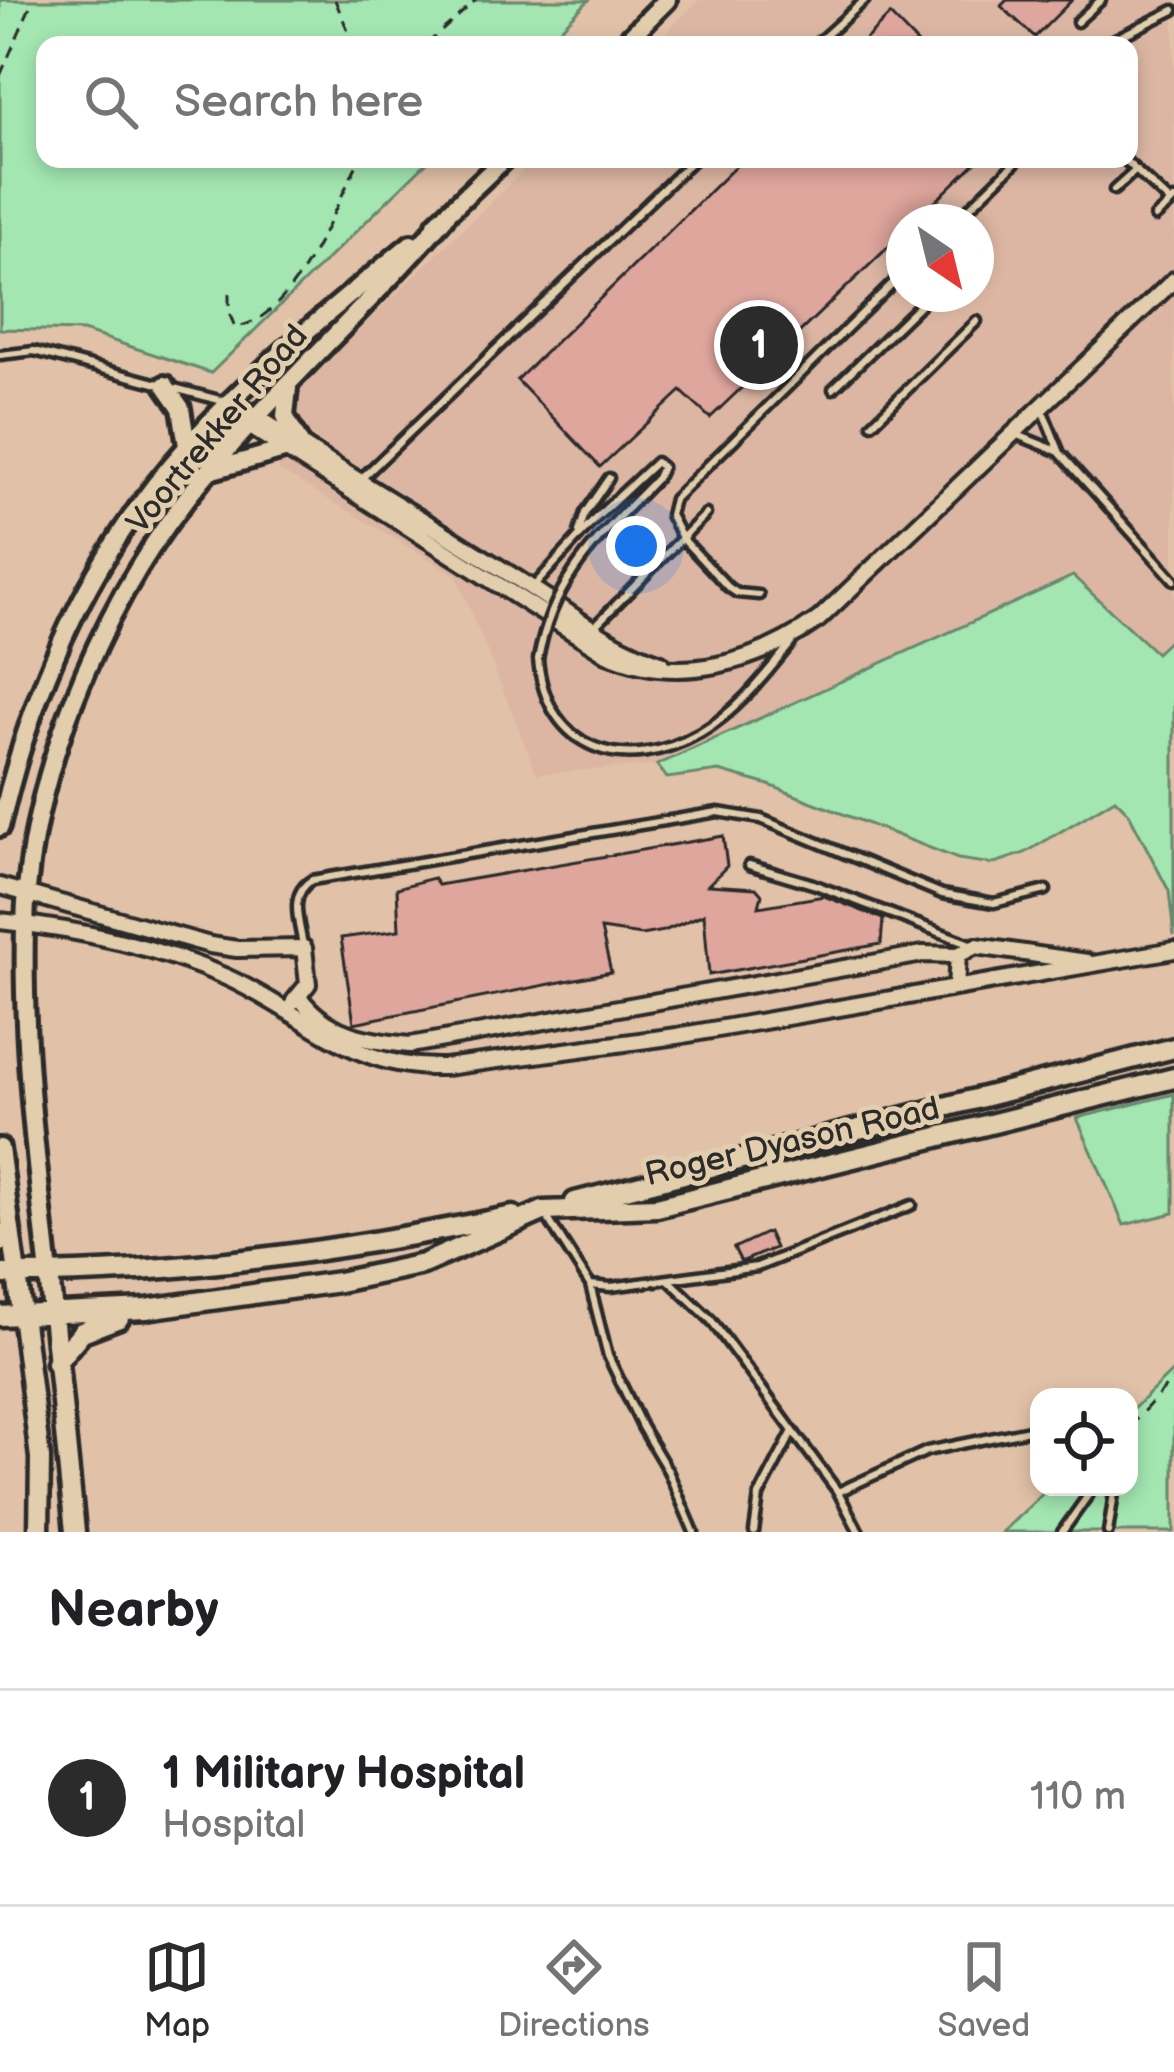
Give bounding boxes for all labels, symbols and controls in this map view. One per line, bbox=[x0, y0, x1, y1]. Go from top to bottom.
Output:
search box bbox=[36, 36, 1138, 168]
icon: search bbox=[78, 69, 144, 135]
text: Search here bbox=[174, 75, 423, 130]
north arrow bbox=[886, 204, 994, 312]
pin: 1 bbox=[720, 300, 798, 390]
street label: Voortrekker Road bbox=[118, 317, 317, 542]
your location bbox=[606, 516, 666, 576]
street label: Roger Dyason Road bbox=[641, 1089, 944, 1195]
map controls bbox=[1030, 1388, 1138, 1496]
button: locate bbox=[1030, 1388, 1138, 1496]
text: Nearby bbox=[48, 1580, 219, 1641]
text: 1 Military Hospital bbox=[162, 1747, 525, 1802]
text: 1 bbox=[79, 1774, 95, 1821]
text: 110 m bbox=[1030, 1774, 1126, 1821]
text: Hospital bbox=[162, 1802, 305, 1849]
tab: Map bbox=[144, 1934, 210, 2046]
tab: Directions bbox=[498, 1934, 650, 2046]
tab: Saved bbox=[937, 1934, 1030, 2046]

